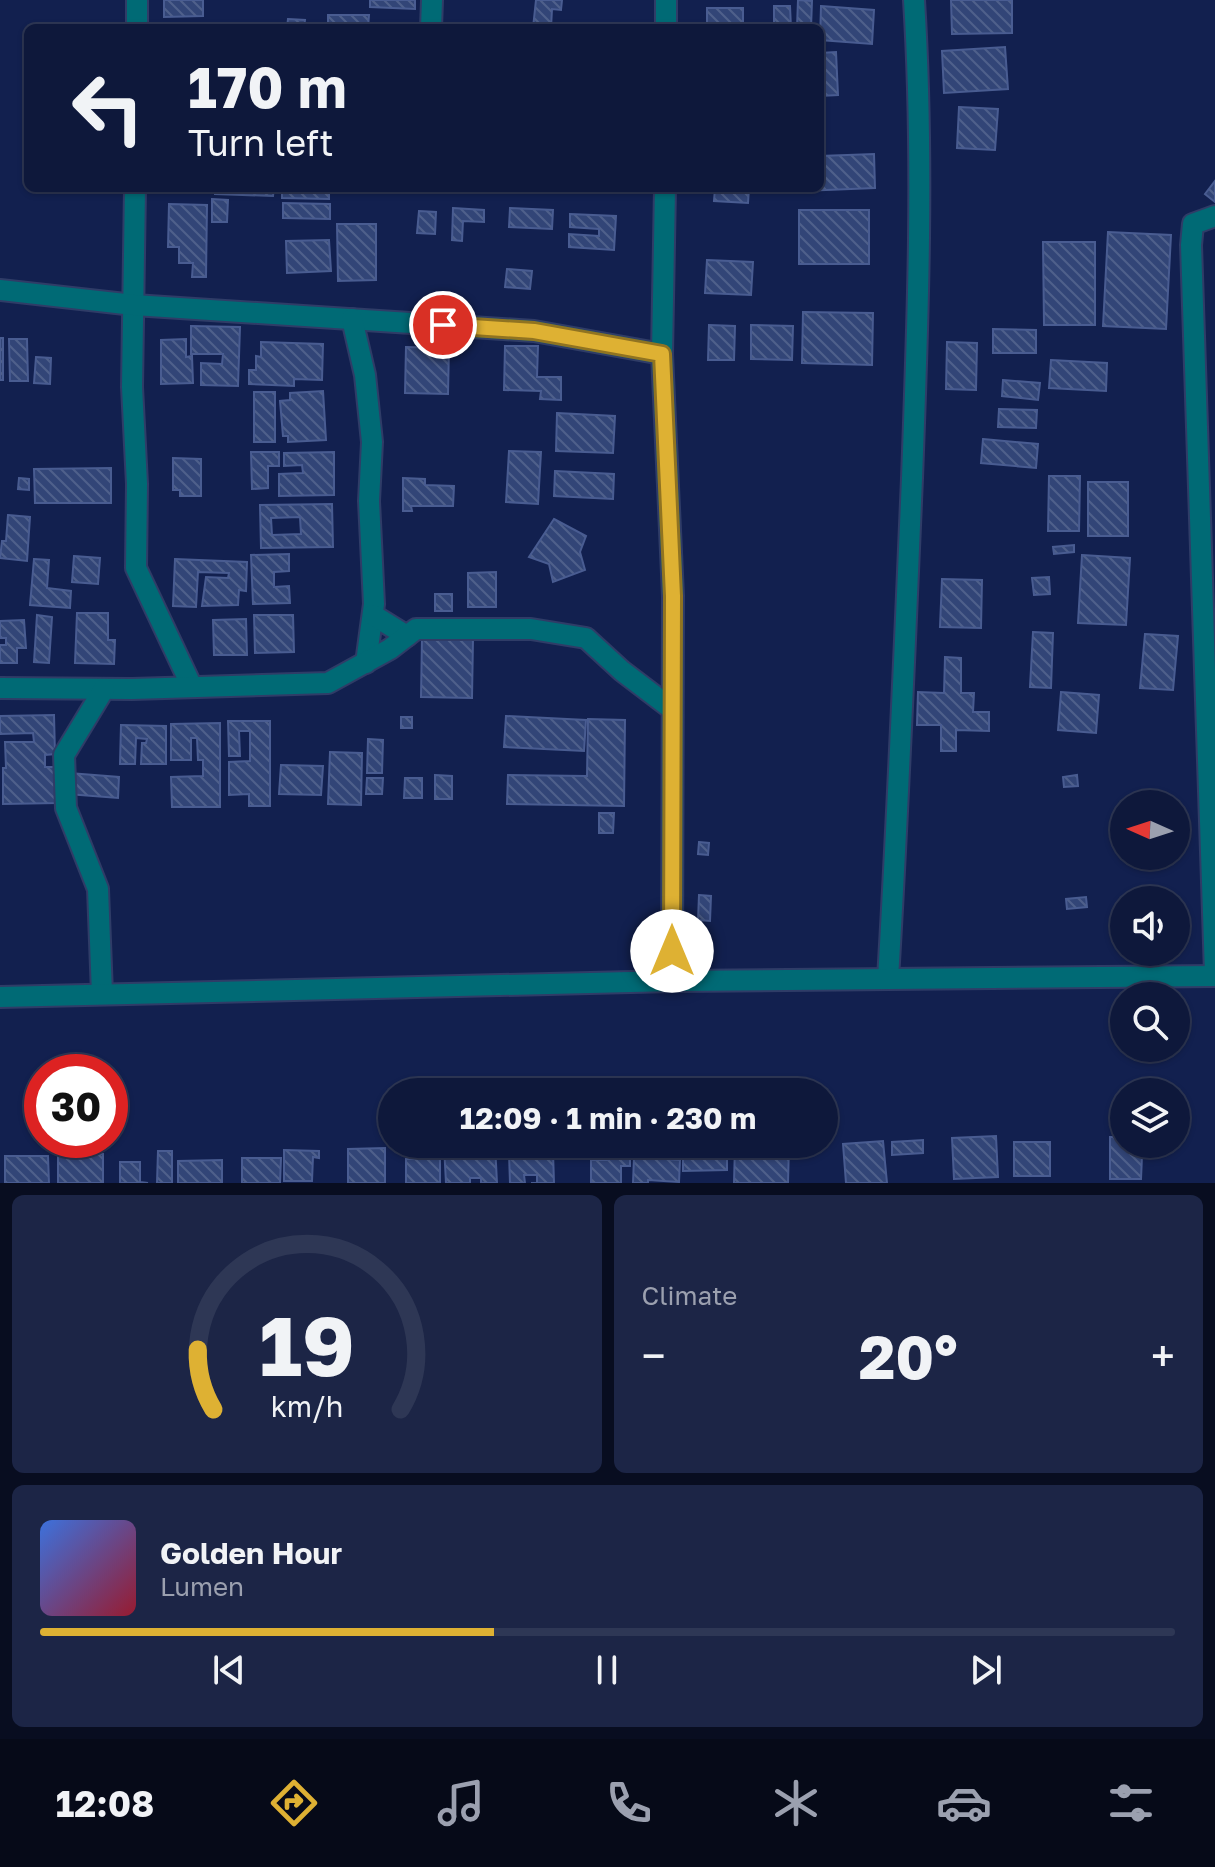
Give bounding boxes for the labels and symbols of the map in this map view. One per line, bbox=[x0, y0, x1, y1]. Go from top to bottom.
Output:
pin bbox=[409, 291, 477, 359]
north arrow bbox=[1110, 790, 1190, 870]
position arrow bbox=[630, 909, 714, 993]
speed limit sign: 30 bbox=[24, 1054, 128, 1158]

